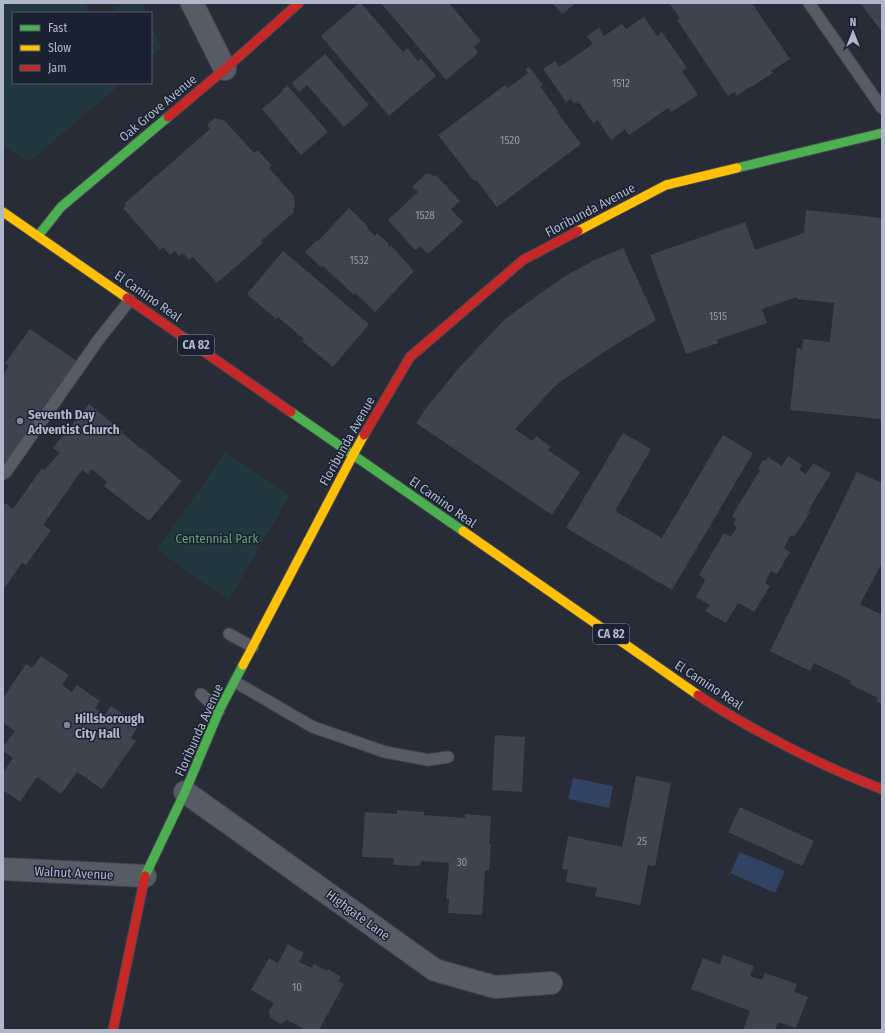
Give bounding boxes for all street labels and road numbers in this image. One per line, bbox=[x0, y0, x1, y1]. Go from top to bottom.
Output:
street label: Oak Grove Avenue bbox=[116, 71, 200, 145]
street label: Floribunda Avenue bbox=[543, 180, 637, 240]
street label: El Camino Real bbox=[112, 267, 185, 325]
road number: CA 82 bbox=[178, 335, 214, 355]
street label: Floribunda Avenue bbox=[316, 394, 378, 488]
street label: El Camino Real bbox=[407, 473, 480, 531]
road number: CA 82 bbox=[593, 624, 629, 644]
street label: El Camino Real bbox=[672, 657, 746, 713]
street label: Floribunda Avenue bbox=[172, 681, 226, 779]
street label: Walnut Avenue bbox=[34, 863, 114, 883]
street label: Highgate Lane bbox=[323, 887, 393, 943]

